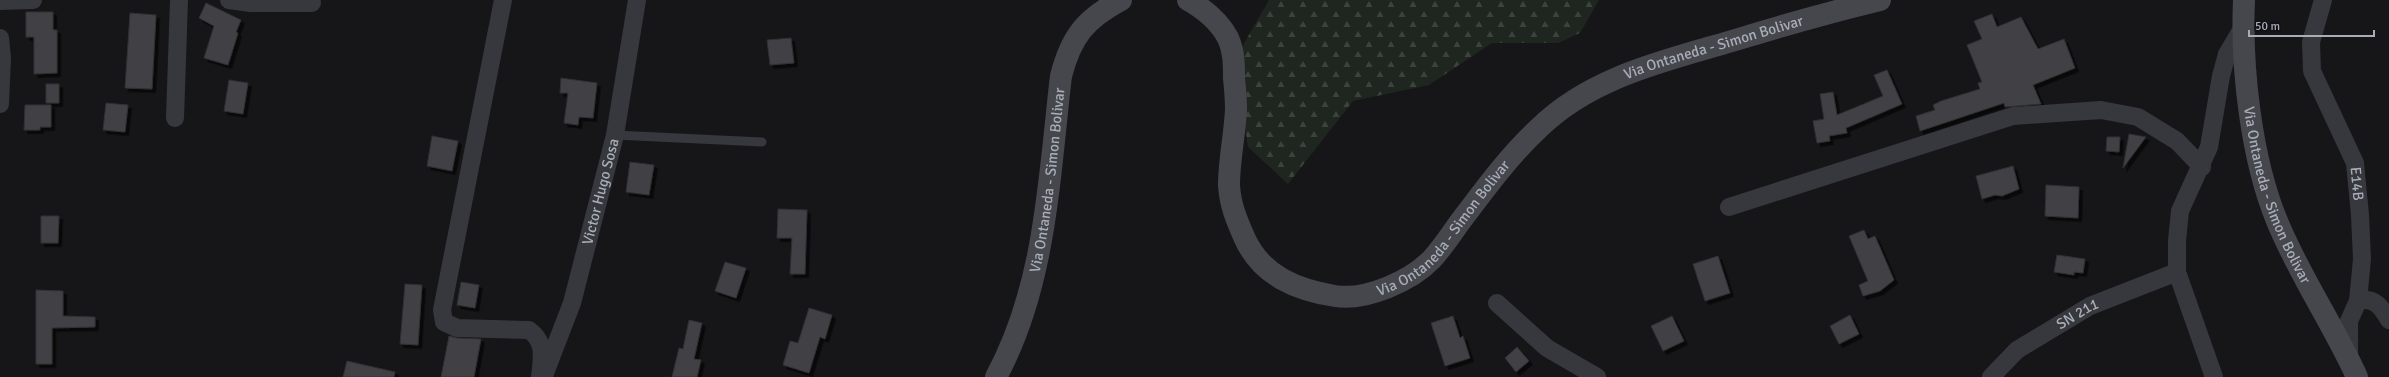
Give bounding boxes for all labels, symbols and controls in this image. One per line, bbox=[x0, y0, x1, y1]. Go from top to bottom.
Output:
street label: Via Ontaneda - Simon Bolivar bbox=[1621, 11, 1806, 83]
scale bar bbox=[2249, 12, 2374, 38]
text: 50 m bbox=[2255, 19, 2280, 34]
street label: Via Ontaneda - Simon Bolivar bbox=[1026, 86, 1069, 274]
street label: Via Ontaneda - Simon Bolivar bbox=[2240, 105, 2315, 287]
street label: Victor Hugo Sosa bbox=[578, 136, 623, 247]
street label: Via Ontaneda - Simon Bolivar bbox=[1374, 156, 1514, 300]
street label: E14B bbox=[2346, 166, 2368, 201]
street label: SN 211 bbox=[2053, 295, 2101, 333]

